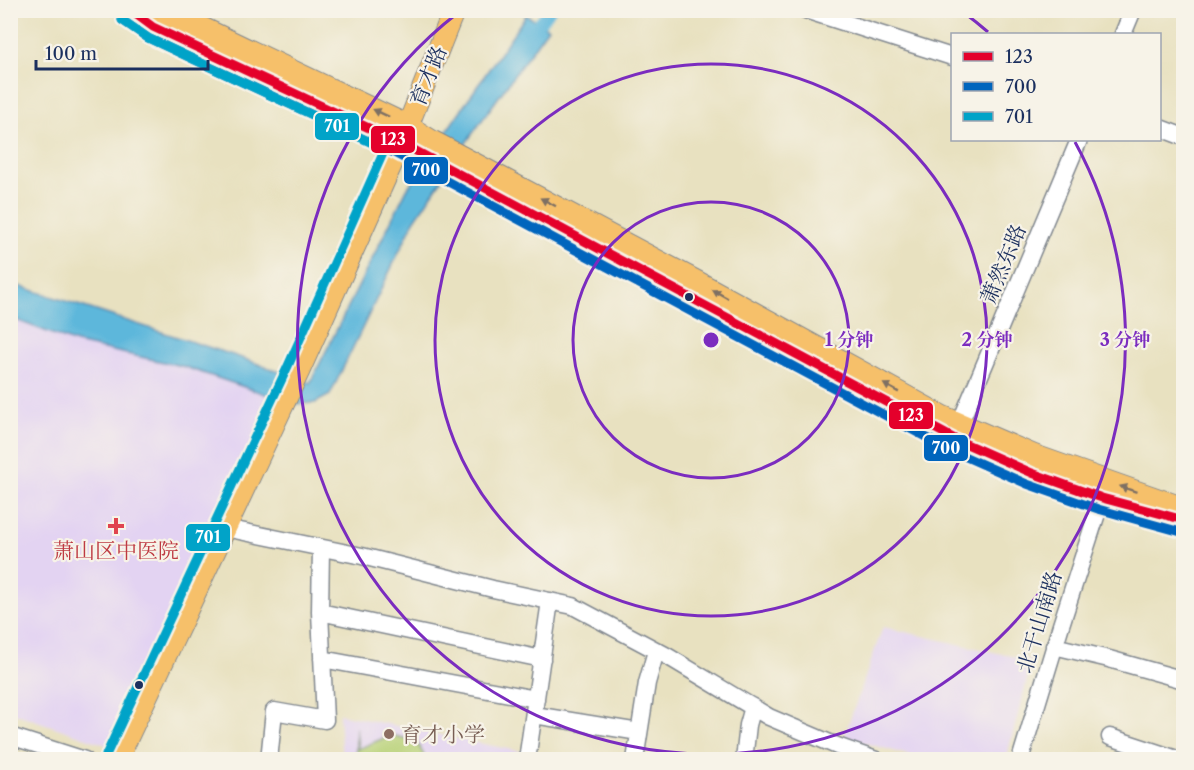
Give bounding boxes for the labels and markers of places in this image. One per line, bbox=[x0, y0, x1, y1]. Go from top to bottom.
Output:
unlabelled marker bbox=[683, 291, 695, 303]
centre of rings bbox=[701, 330, 721, 350]
marker: 萧山区中医院 bbox=[107, 517, 125, 535]
place label: 萧山区中医院 bbox=[53, 538, 179, 563]
unlabelled marker bbox=[133, 679, 145, 691]
place label: 育才小学 bbox=[401, 722, 485, 747]
marker: 育才小学 bbox=[382, 727, 396, 741]

